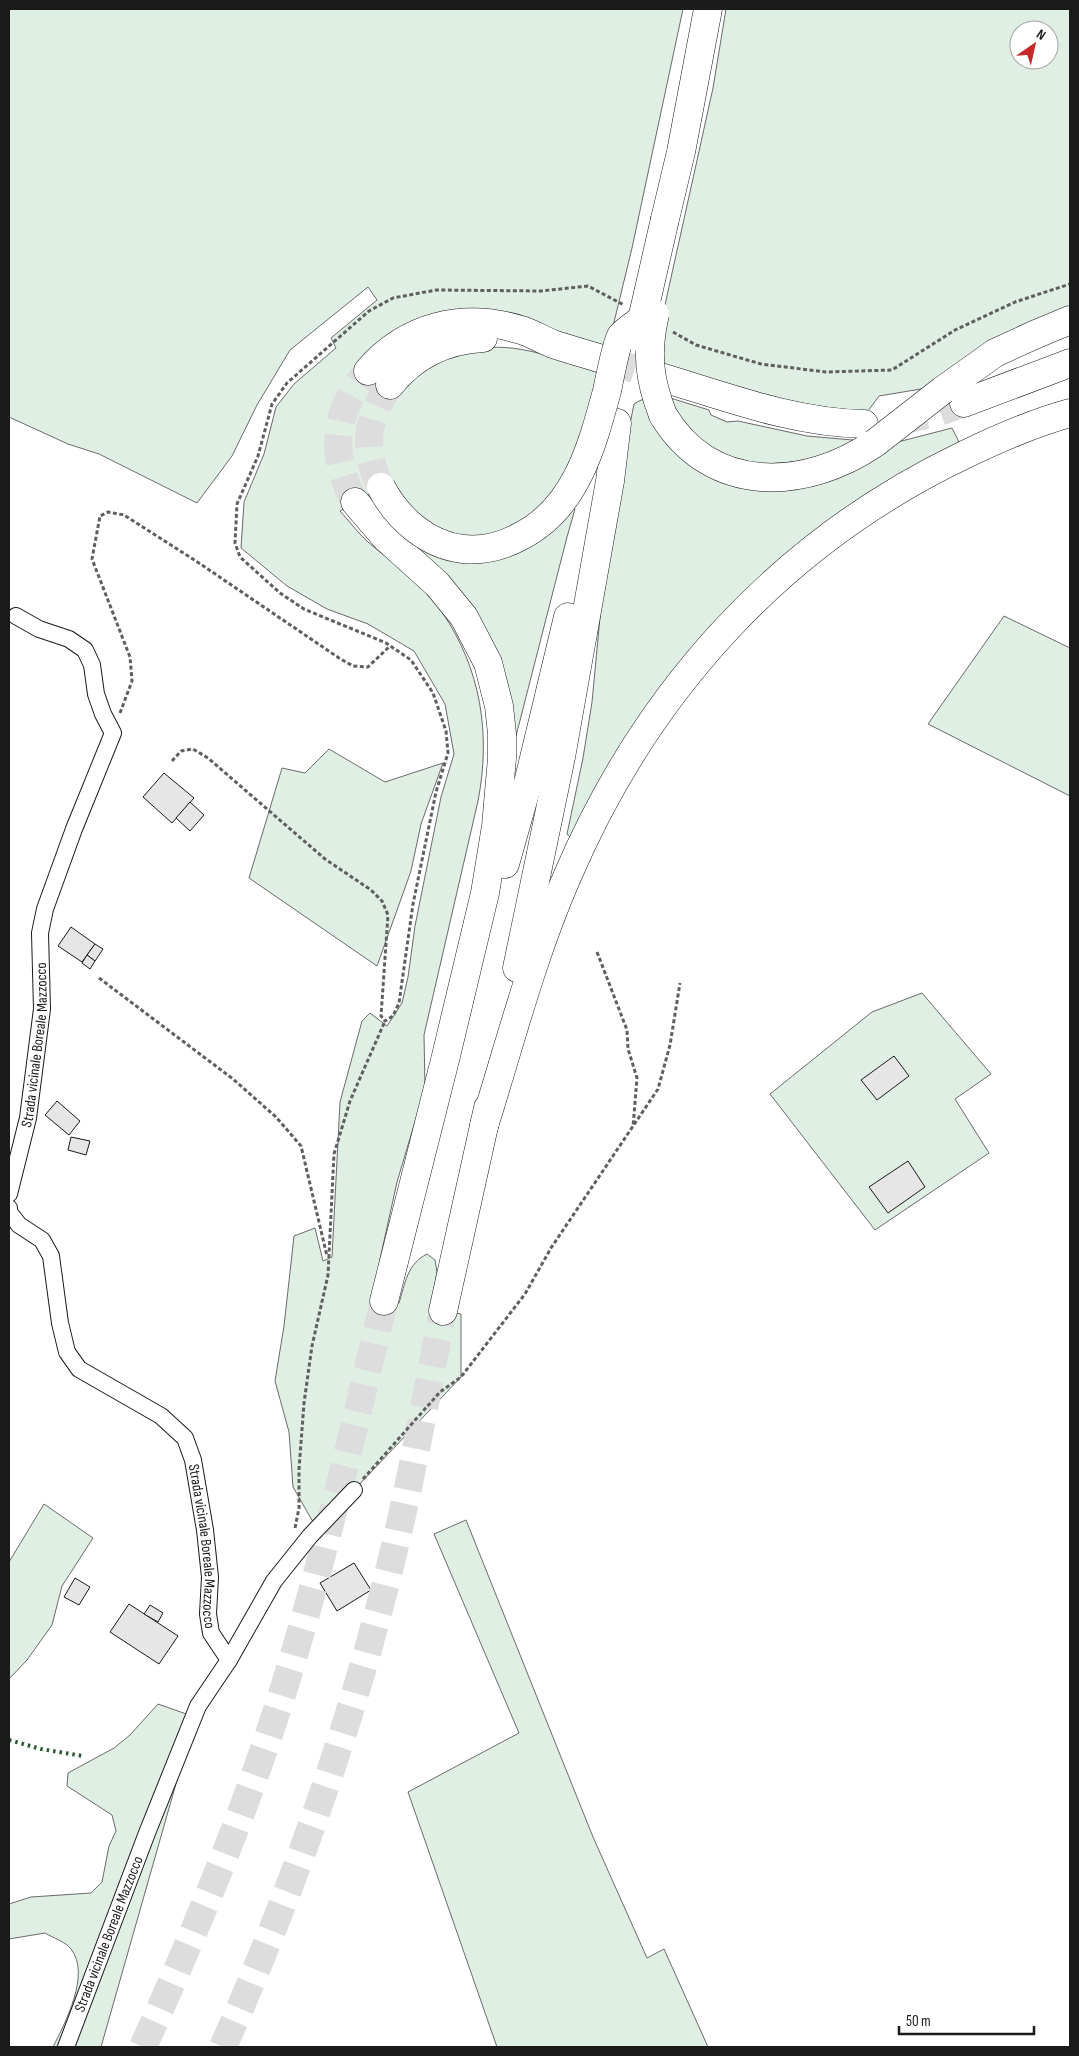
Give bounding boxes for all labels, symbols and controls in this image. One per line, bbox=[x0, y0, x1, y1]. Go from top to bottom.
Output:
north arrow bbox=[1009, 20, 1059, 70]
text: N bbox=[1033, 25, 1049, 44]
street label: Strada vicinale Boreale Mazzocco bbox=[17, 962, 52, 1129]
street label: Strada vicinale Boreale Mazzocco bbox=[184, 1462, 220, 1630]
street label: Strada vicinale Boreale Mazzocco bbox=[70, 1853, 148, 2015]
scale bar bbox=[899, 2004, 1034, 2036]
text: 50 m bbox=[906, 2012, 931, 2031]

